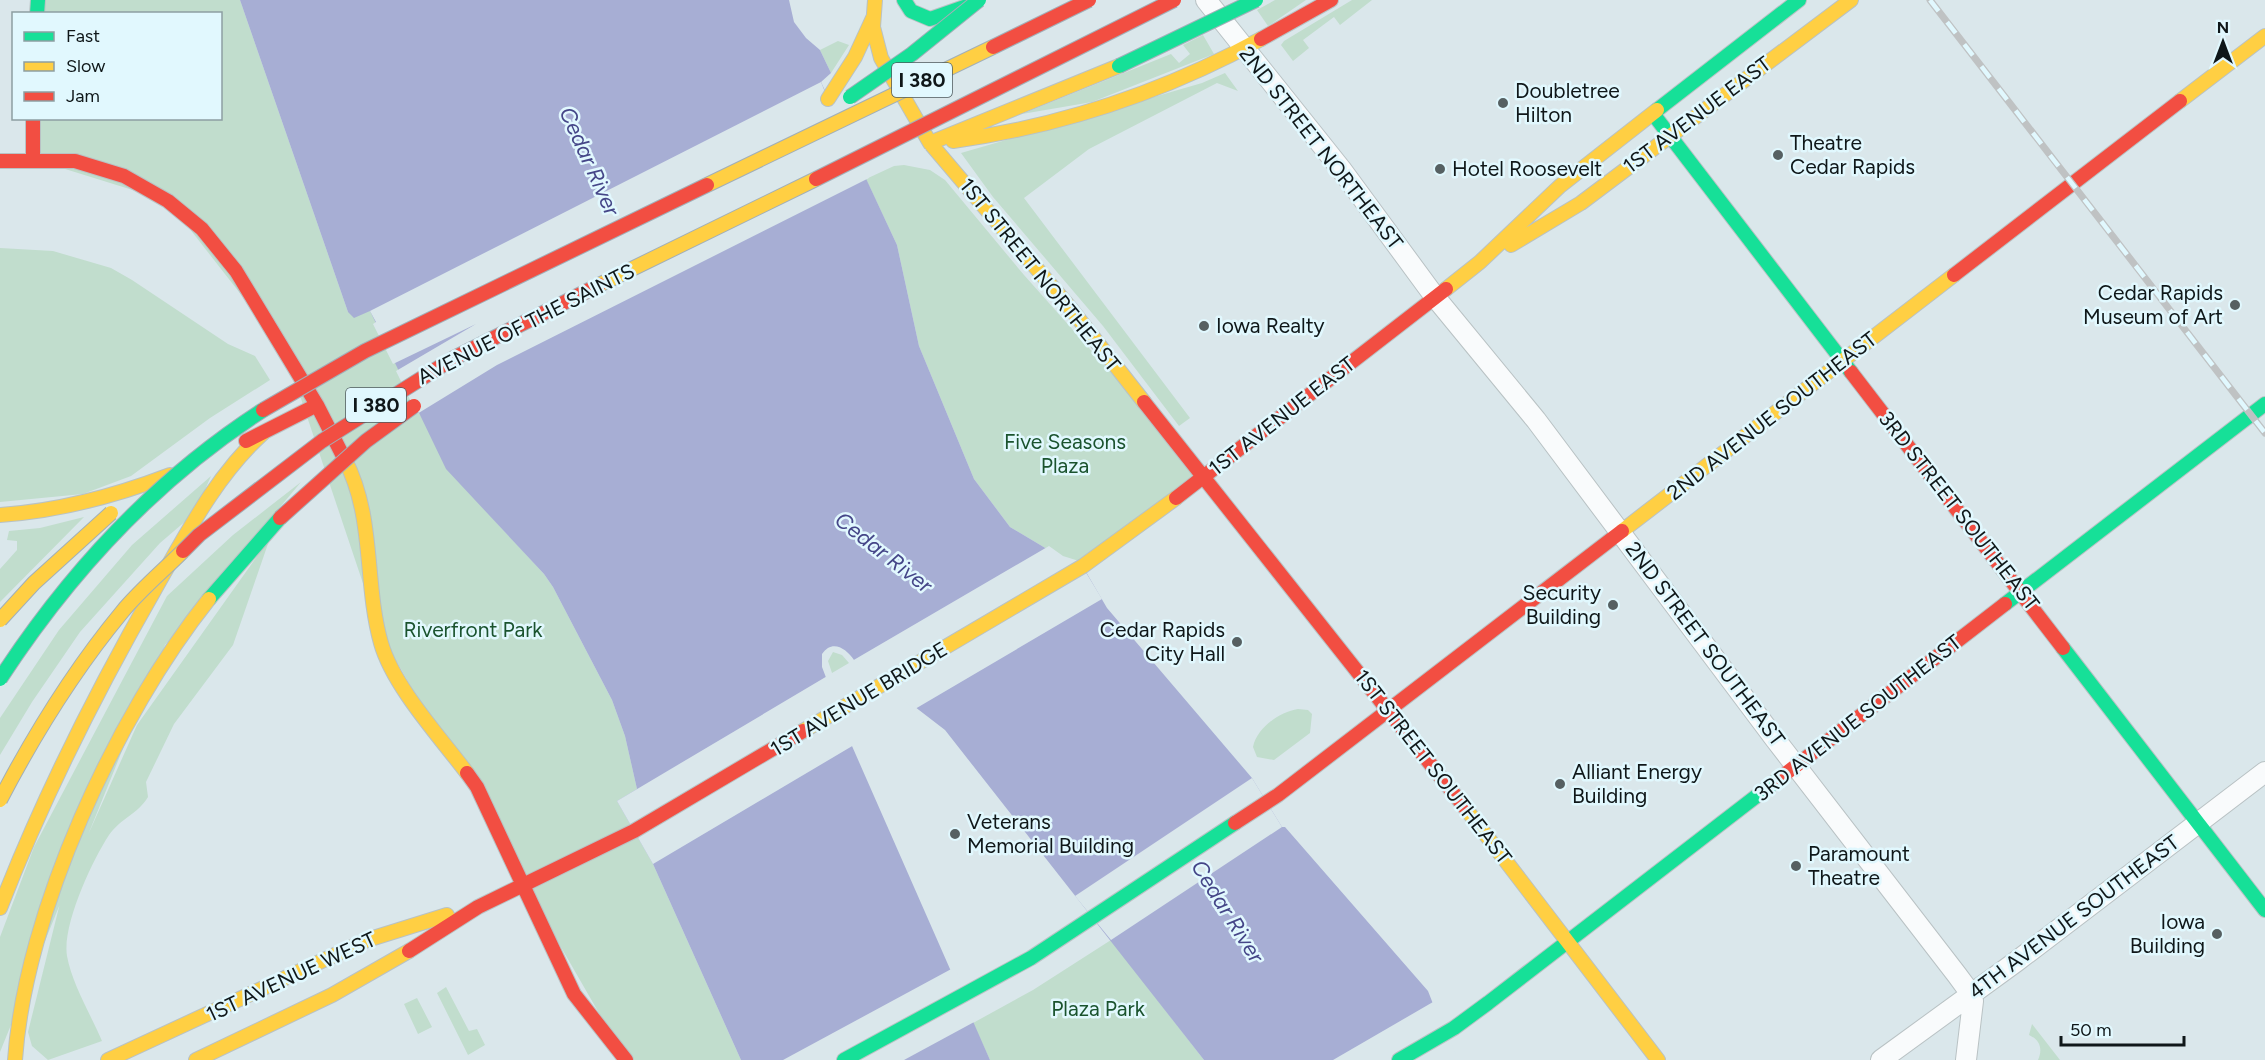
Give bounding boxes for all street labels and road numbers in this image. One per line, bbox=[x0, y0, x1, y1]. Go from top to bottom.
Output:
street label: 2ND STREET NORTHEAST bbox=[1234, 41, 1409, 255]
street label: 1ST AVENUE EAST bbox=[1618, 51, 1776, 178]
road number: I 380 bbox=[892, 63, 952, 97]
street label: 1ST STREET NORTHEAST bbox=[955, 173, 1126, 377]
street label: AVENUE OF THE SAINTS bbox=[413, 258, 639, 389]
street label: 2ND AVENUE SOUTHEAST bbox=[1662, 326, 1882, 505]
street label: 1ST AVENUE EAST bbox=[1204, 351, 1360, 480]
road number: I 380 bbox=[346, 388, 406, 422]
street label: 3RD STREET SOUTHEAST bbox=[1874, 406, 2045, 616]
street label: 2ND STREET SOUTHEAST bbox=[1620, 537, 1791, 751]
street label: 3RD AVENUE SOUTHEAST bbox=[1749, 629, 1966, 806]
street label: 1ST AVENUE BRIDGE bbox=[766, 636, 952, 761]
street label: 1ST STREET SOUTHEAST bbox=[1350, 664, 1517, 869]
street label: 4TH AVENUE SOUTHEAST bbox=[1964, 829, 2184, 1004]
street label: 1ST AVENUE WEST bbox=[202, 926, 380, 1027]

